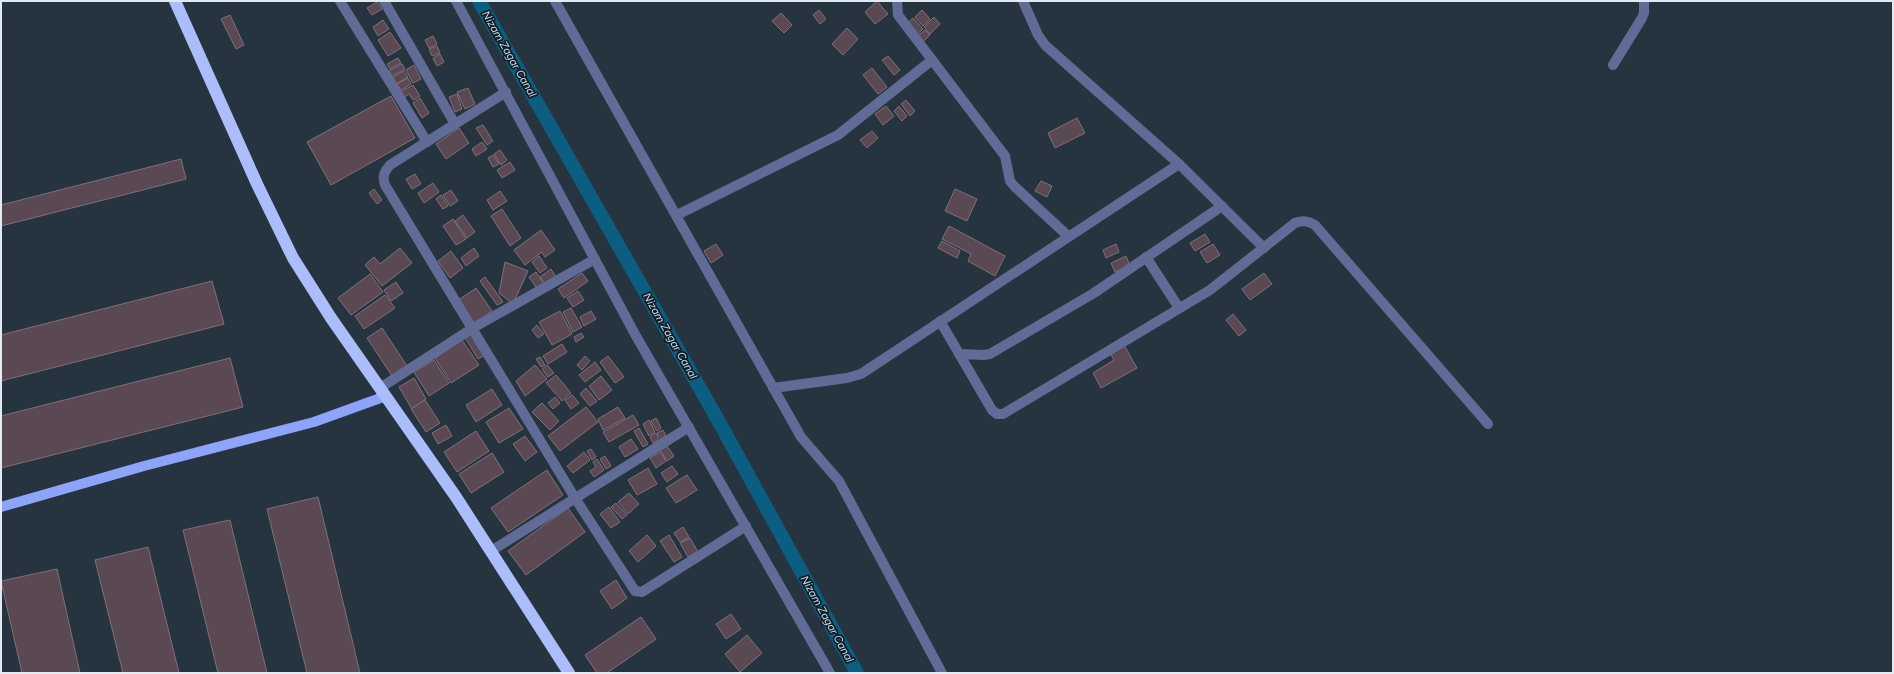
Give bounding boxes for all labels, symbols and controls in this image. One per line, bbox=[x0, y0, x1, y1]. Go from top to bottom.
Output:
water label: Nizam Zagar Canal bbox=[479, 9, 539, 100]
water label: Nizam Zagar Canal bbox=[640, 291, 700, 382]
water label: Nizam Zagar Canal bbox=[798, 573, 857, 665]

